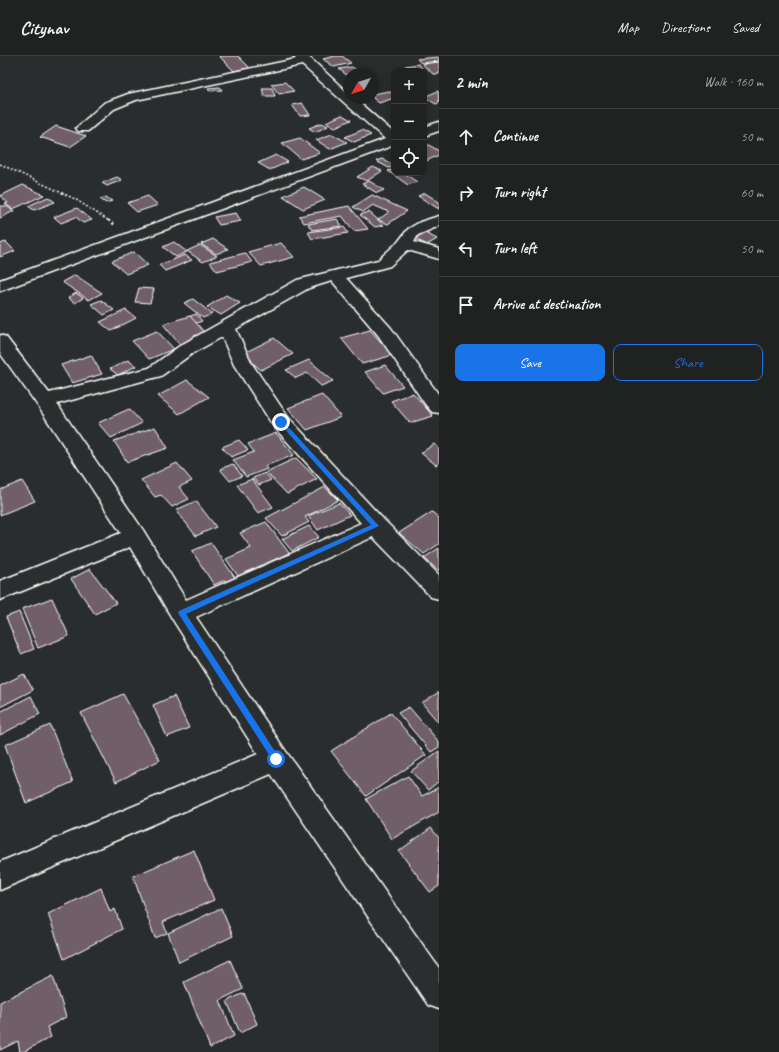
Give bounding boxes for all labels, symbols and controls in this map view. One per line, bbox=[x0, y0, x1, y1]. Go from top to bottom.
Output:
text: Citynav bbox=[20, 16, 68, 40]
text: Map bbox=[618, 19, 639, 36]
text: Directions bbox=[661, 19, 710, 36]
text: Saved bbox=[732, 19, 759, 36]
north arrow bbox=[343, 68, 379, 104]
map controls bbox=[391, 68, 427, 176]
button: + bbox=[391, 68, 427, 104]
text: 2 min bbox=[455, 72, 488, 93]
text: Walk · 160 m bbox=[704, 74, 763, 90]
button: − bbox=[391, 104, 427, 140]
icon: ahead bbox=[455, 126, 477, 148]
text: Continue bbox=[493, 127, 538, 146]
text: 50 m bbox=[741, 129, 763, 145]
button: locate bbox=[391, 140, 427, 176]
icon: right bbox=[455, 182, 477, 204]
text: Turn right bbox=[493, 183, 546, 202]
text: 60 m bbox=[741, 185, 763, 201]
icon: left bbox=[455, 238, 477, 260]
text: Turn left bbox=[493, 239, 536, 258]
text: 50 m bbox=[741, 241, 763, 257]
icon: arrive bbox=[455, 294, 477, 316]
text: Arrive at destination bbox=[493, 295, 600, 314]
button: Save bbox=[455, 344, 605, 381]
button: Share bbox=[613, 344, 763, 381]
route end bbox=[272, 413, 290, 431]
route start bbox=[267, 750, 285, 768]

